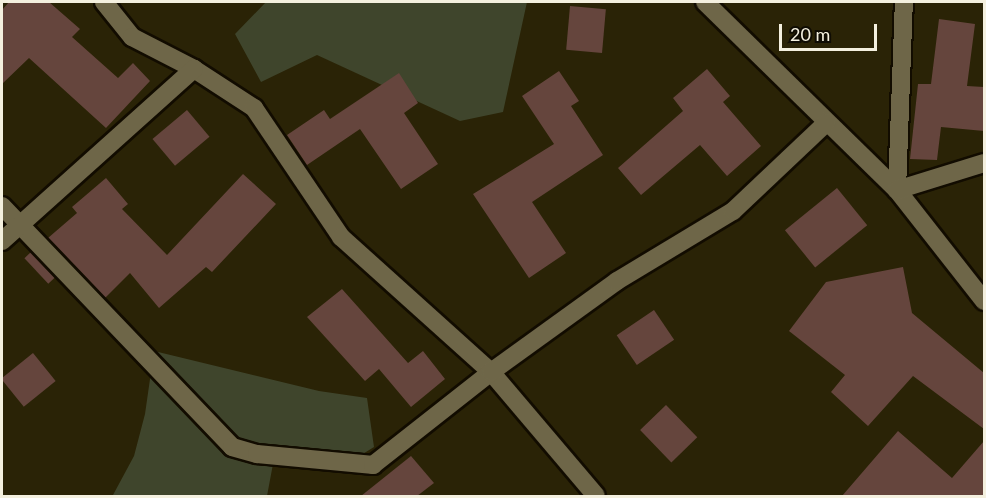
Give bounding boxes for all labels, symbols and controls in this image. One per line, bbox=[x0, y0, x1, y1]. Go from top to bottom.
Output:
scale bar bbox=[782, 12, 880, 50]
text: 20 m bbox=[790, 23, 830, 45]

